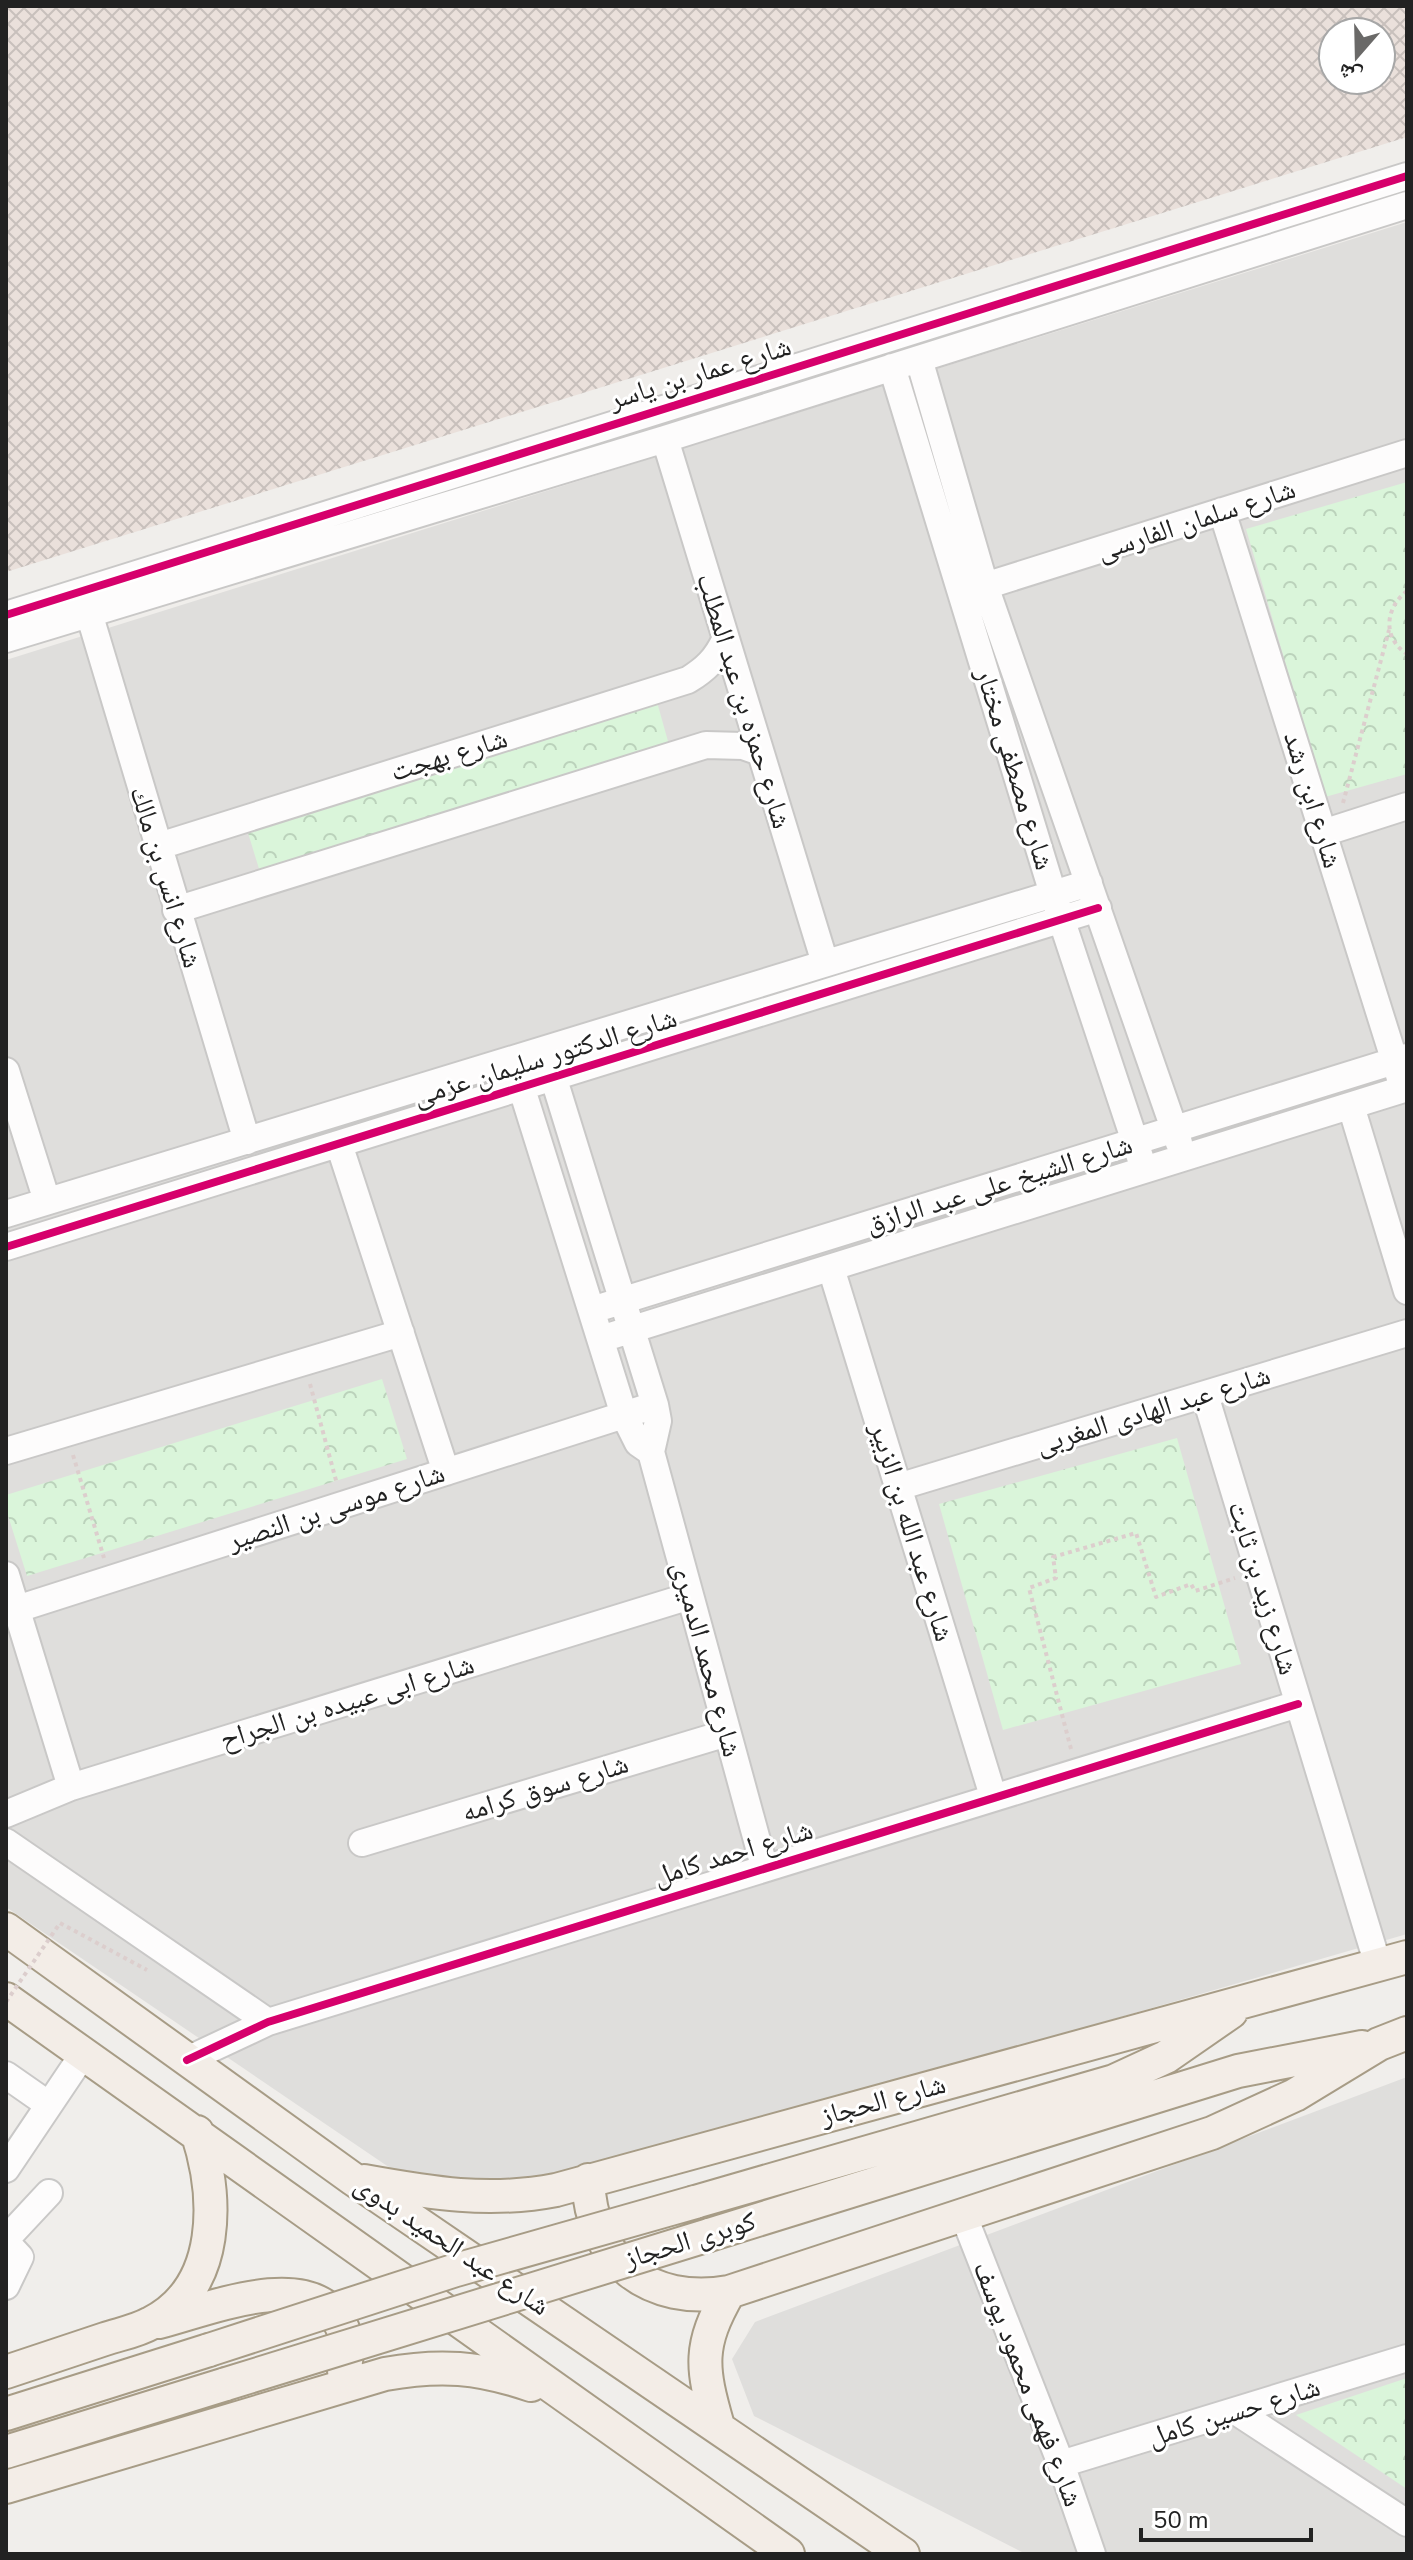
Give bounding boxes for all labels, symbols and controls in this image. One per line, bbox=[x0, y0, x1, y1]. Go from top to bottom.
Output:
north arrow bbox=[1317, 16, 1397, 96]
text: ش bbox=[1334, 56, 1367, 92]
street label: شارع عمار بن ياسر bbox=[603, 327, 796, 419]
street label: شارع سلمان الفارسى bbox=[1092, 470, 1300, 570]
street label: شارع حمزه بن عبد المطلب bbox=[687, 569, 801, 833]
street label: شارع مصطفى مختار bbox=[966, 662, 1064, 875]
street label: شارع بهجت bbox=[386, 719, 512, 791]
street label: شارع ابن رشد bbox=[1274, 727, 1352, 873]
street label: شارع انس بن مالك bbox=[120, 781, 212, 973]
street label: شارع الدكتور سليمان عزمى bbox=[408, 999, 682, 1115]
street label: شارع الشيخ على عبد الرازق bbox=[861, 1125, 1137, 1243]
street label: شارع عبد الهادى المغربى bbox=[1031, 1356, 1275, 1464]
street label: شارع عبد الله بن الزبير bbox=[860, 1417, 963, 1646]
street label: شارع موسى بن النصير bbox=[222, 1454, 450, 1560]
street label: شارع زيد بن ثابت bbox=[1219, 1496, 1307, 1680]
street label: شارع محمد الدميرى bbox=[663, 1557, 751, 1761]
street label: شارع ابى عبيده بن الجراح bbox=[215, 1645, 479, 1759]
street label: شارع سوق كرامه bbox=[457, 1745, 633, 1831]
street label: شارع احمد كامل bbox=[649, 1811, 817, 1895]
street label: شارع الحجاز bbox=[815, 2065, 950, 2135]
street label: شارع عبد الحميد بدوى bbox=[347, 2166, 557, 2324]
street label: كوبرى الحجاز bbox=[618, 2202, 761, 2278]
street label: شارع فهمى محمود يوسف bbox=[964, 2256, 1092, 2512]
street label: شارع حسين كامل bbox=[1143, 2368, 1325, 2456]
scale bar bbox=[1141, 2492, 1311, 2542]
text: 50 m bbox=[1153, 2504, 1209, 2536]

